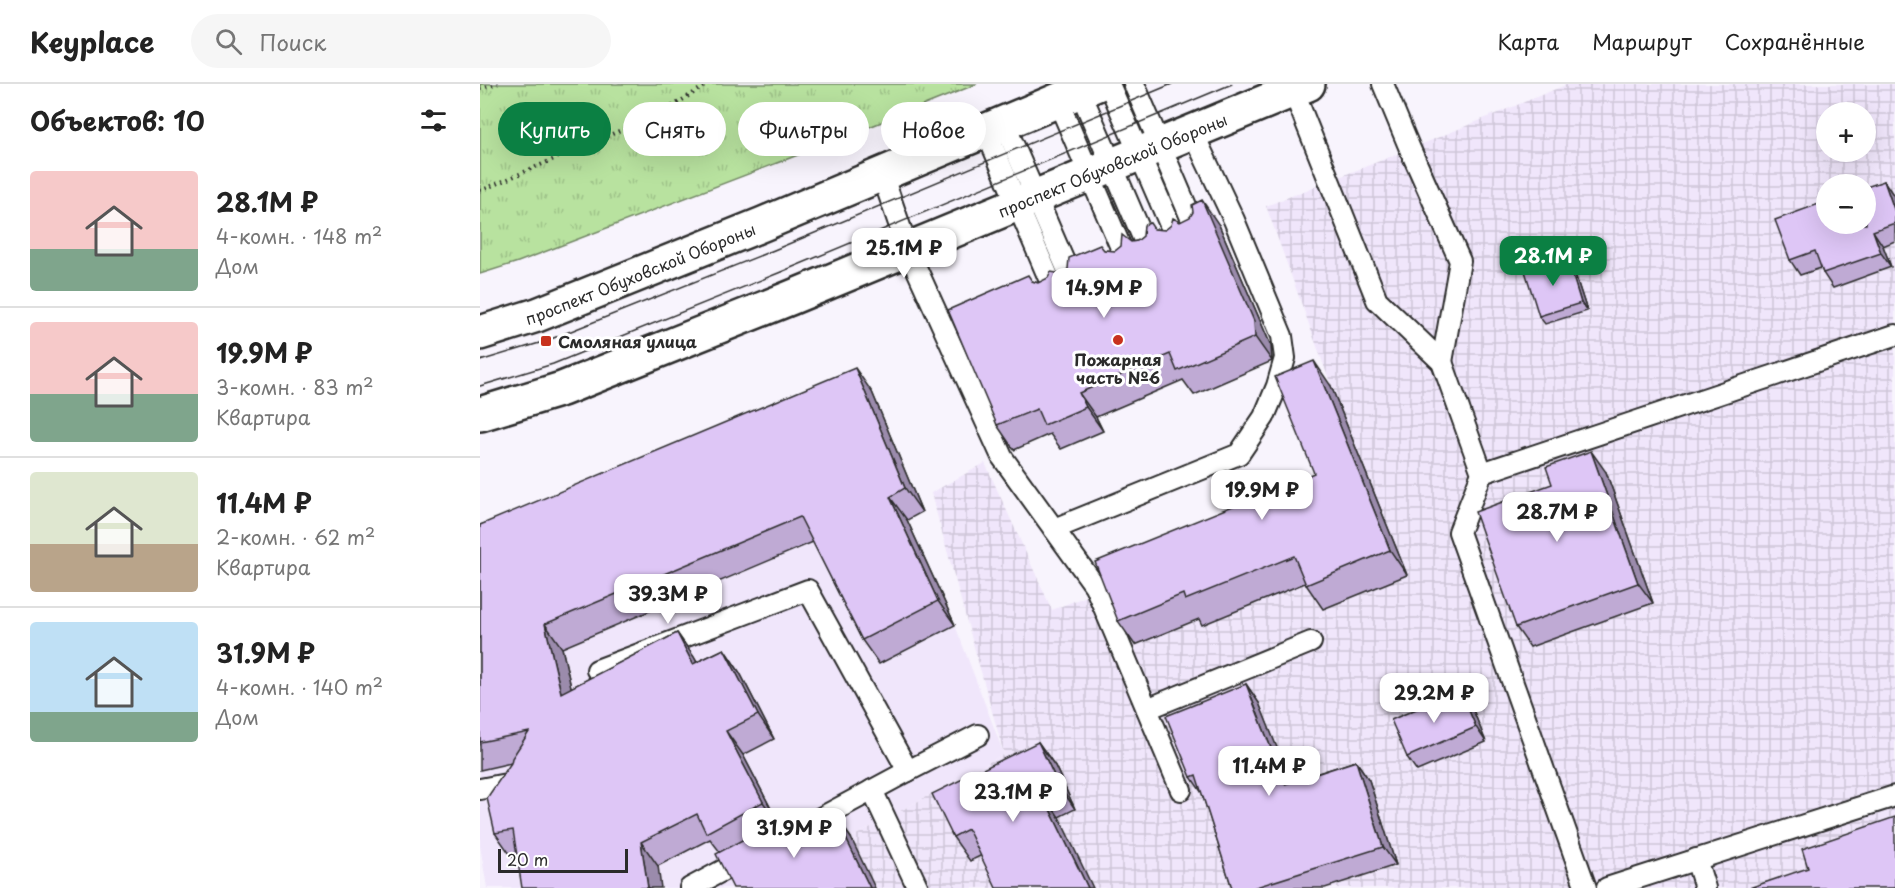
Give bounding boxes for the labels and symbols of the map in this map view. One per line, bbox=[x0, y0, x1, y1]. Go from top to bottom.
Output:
street label: проспект Обуховской Обороны bbox=[994, 107, 1231, 223]
street label: проспект Обуховской Обороны bbox=[522, 216, 759, 330]
pin: 25.1M ₽ bbox=[849, 228, 959, 279]
pin: 28.1M ₽ bbox=[1498, 236, 1608, 287]
pin: 14.9M ₽ bbox=[1049, 268, 1159, 319]
place label: Смоляная улица bbox=[558, 329, 697, 353]
marker: Пожарная часть №6 bbox=[1111, 333, 1125, 347]
marker: Смоляная улица bbox=[539, 334, 553, 348]
place label: Пожарная часть №6 bbox=[1074, 347, 1162, 389]
pin: 19.9M ₽ bbox=[1207, 470, 1317, 521]
pin: 28.7M ₽ bbox=[1502, 492, 1612, 543]
pin: 39.3M ₽ bbox=[613, 574, 723, 625]
pin: 29.2M ₽ bbox=[1379, 673, 1489, 724]
pin: 11.4M ₽ bbox=[1214, 746, 1324, 797]
pin: 23.1M ₽ bbox=[958, 772, 1068, 823]
pin: 31.9M ₽ bbox=[739, 808, 849, 859]
scale bar bbox=[498, 846, 628, 874]

